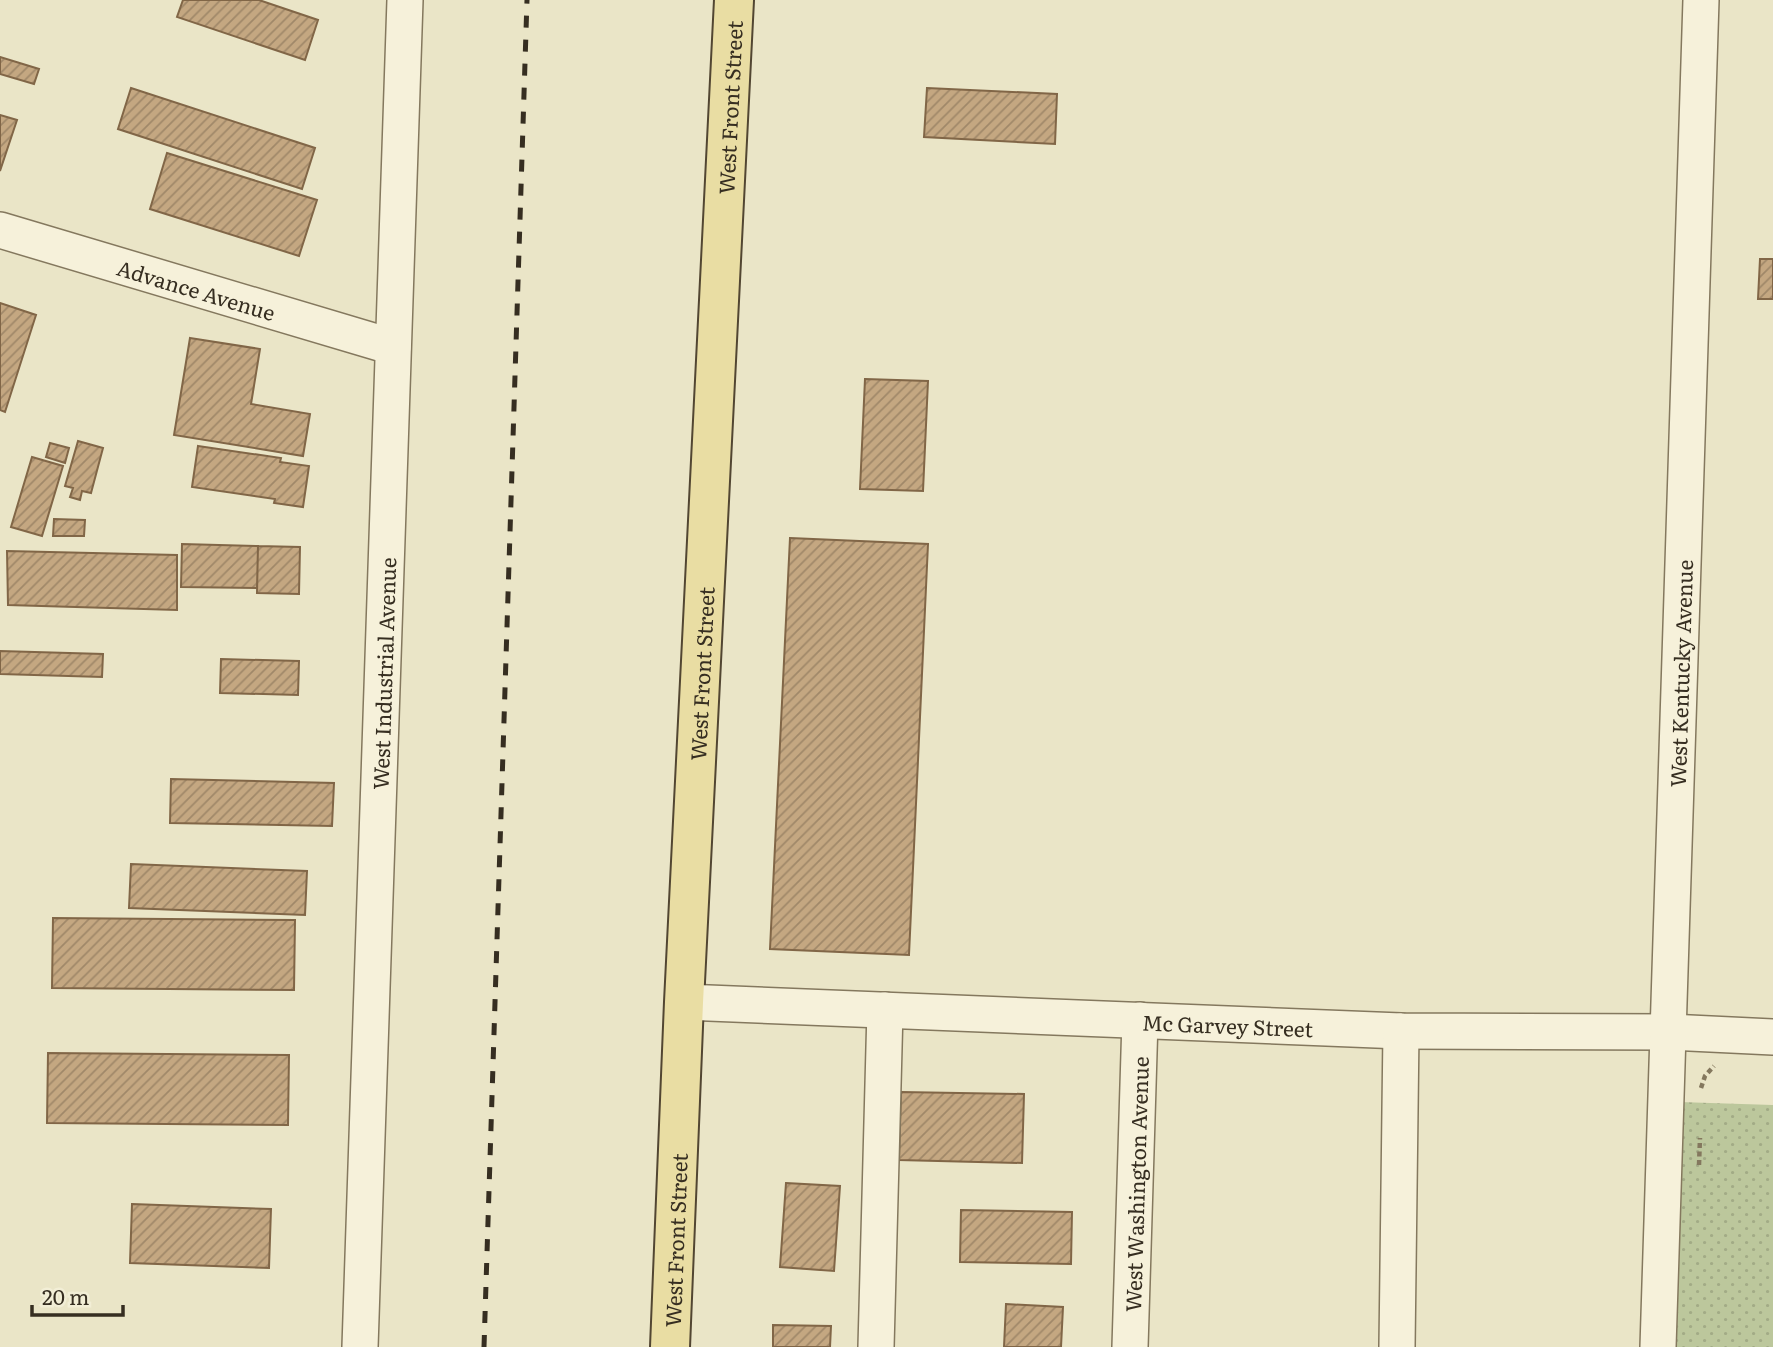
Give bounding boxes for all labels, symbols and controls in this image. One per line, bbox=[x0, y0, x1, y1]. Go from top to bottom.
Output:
street label: West Front Street bbox=[709, 19, 748, 195]
street label: Advance Avenue bbox=[114, 250, 279, 327]
street label: West Industrial Avenue bbox=[363, 557, 402, 790]
street label: West Kentucky Avenue bbox=[1660, 559, 1699, 788]
street label: West Front Street bbox=[681, 585, 720, 761]
street label: Mc Garvey Street bbox=[1141, 1005, 1314, 1043]
street label: West Washington Avenue bbox=[1116, 1056, 1154, 1312]
street label: West Front Street bbox=[655, 1152, 693, 1328]
scale bar bbox=[32, 1274, 122, 1318]
text: 20 m bbox=[42, 1280, 89, 1311]

